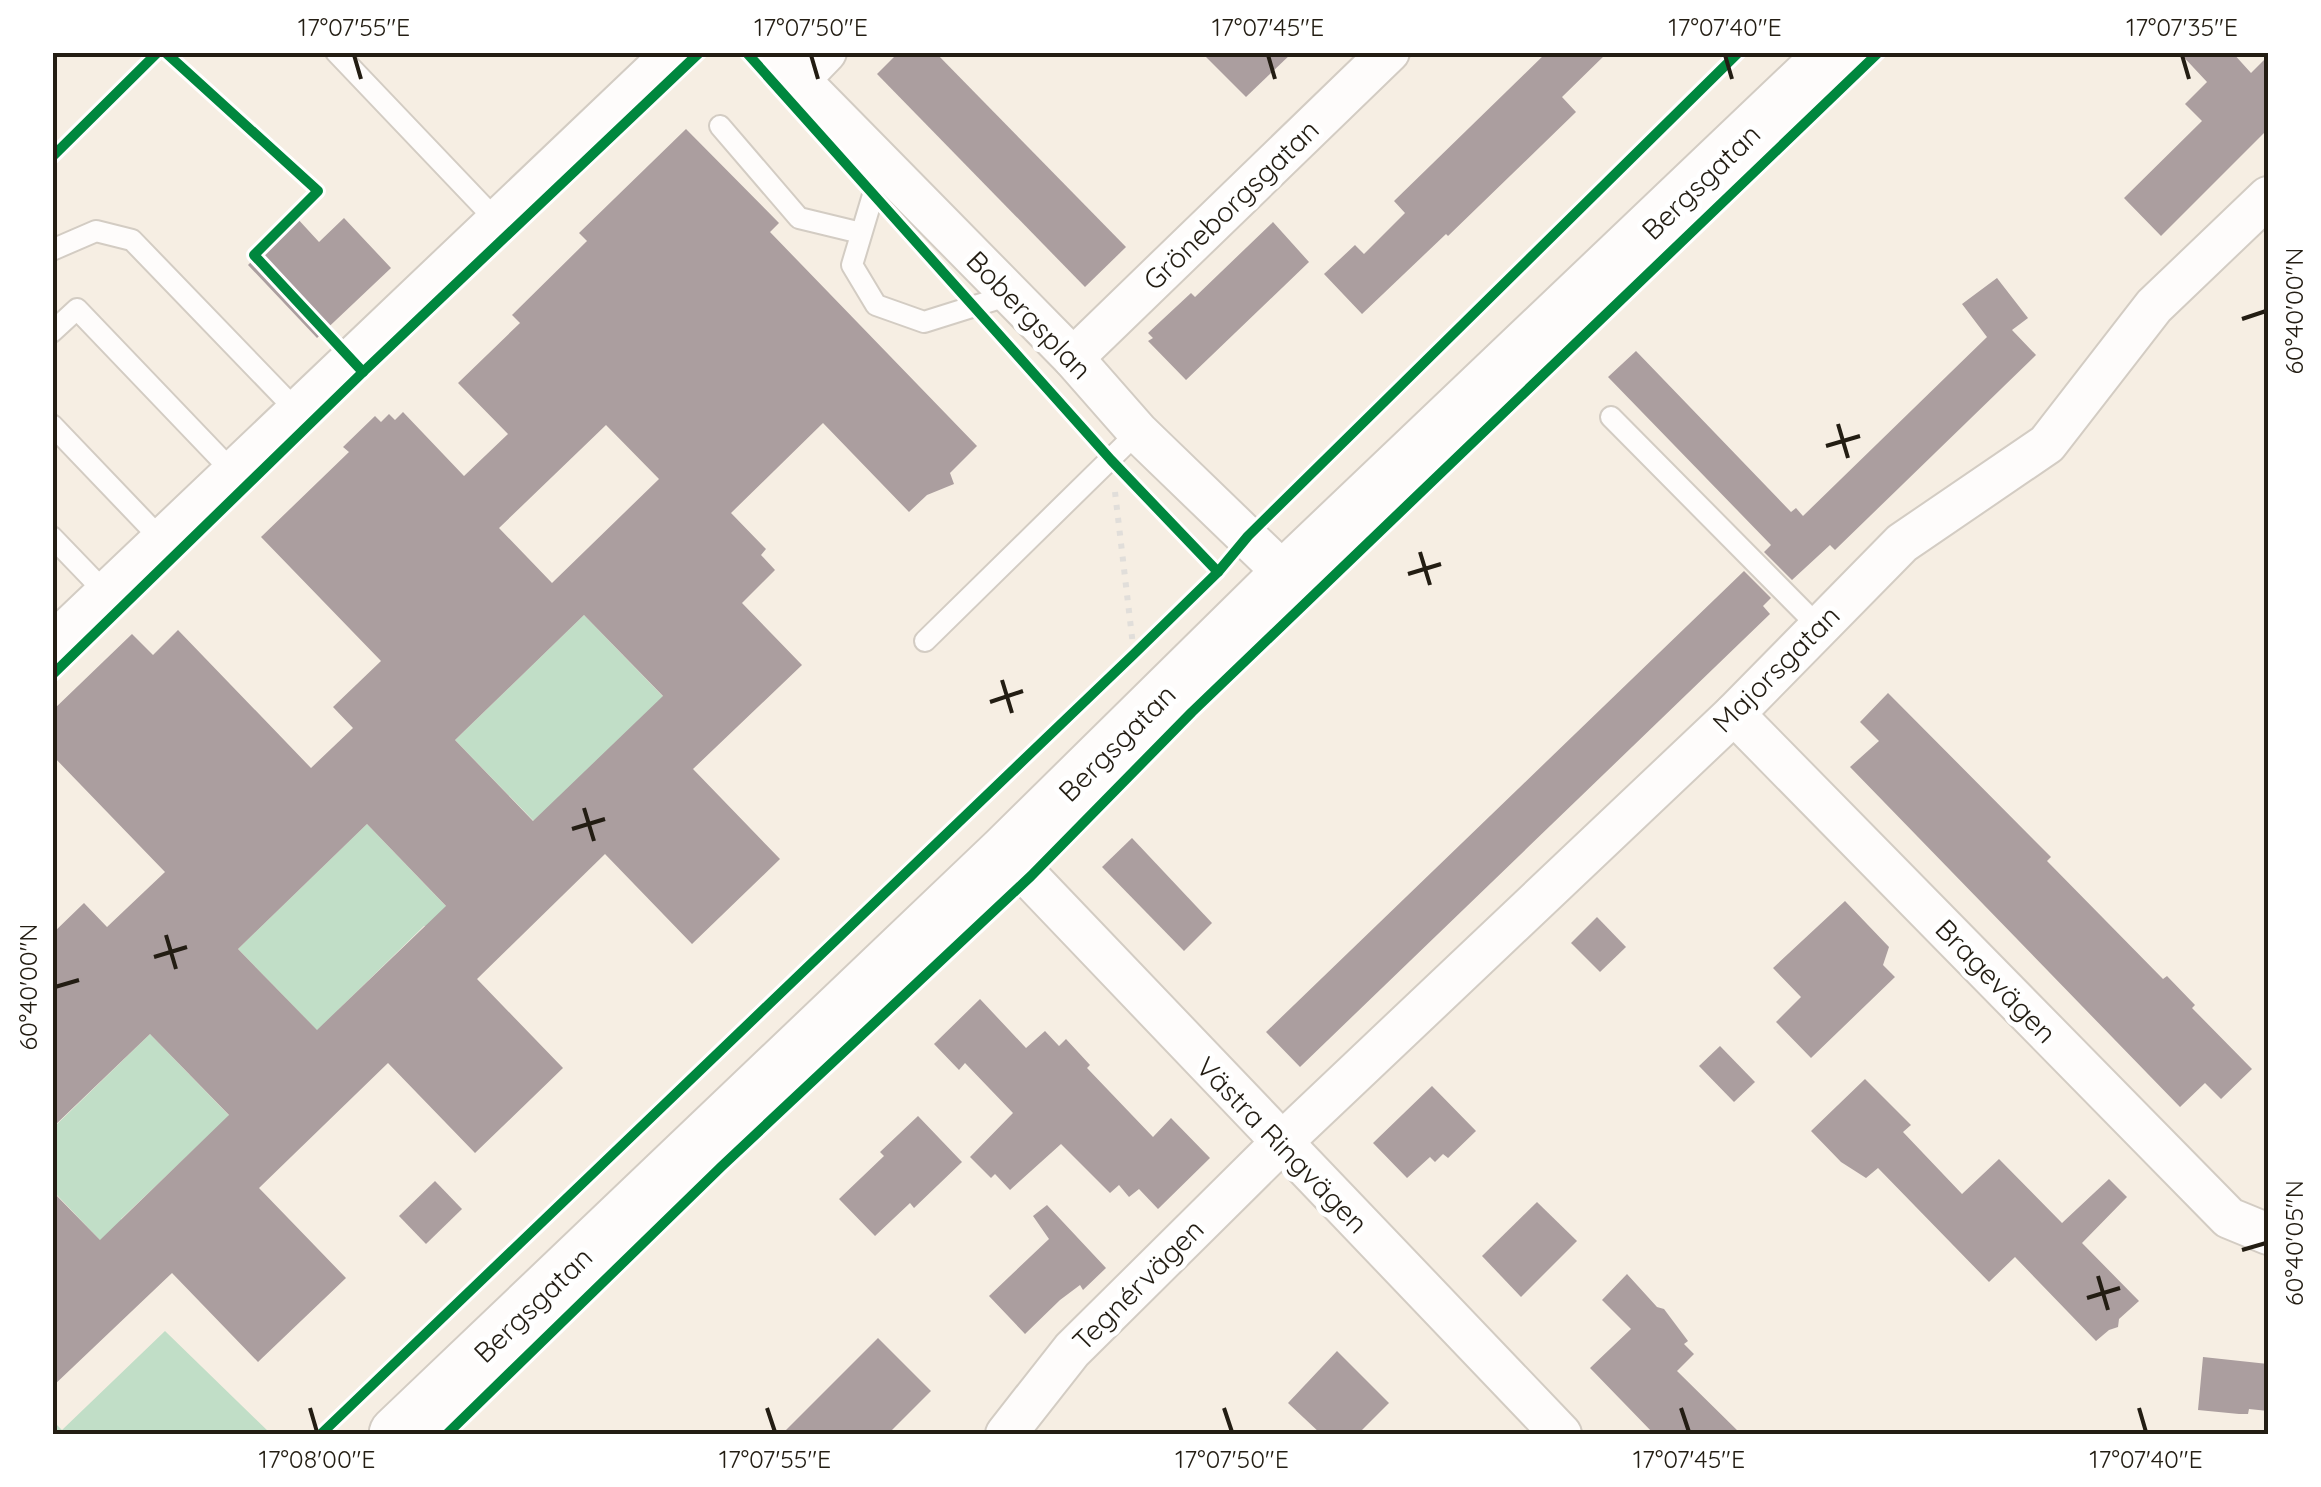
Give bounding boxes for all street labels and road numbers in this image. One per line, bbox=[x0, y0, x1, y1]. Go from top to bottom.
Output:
street label: Gröneborgsgatan bbox=[1136, 112, 1326, 297]
street label: Bergsgatan bbox=[1634, 116, 1767, 247]
street label: Bobergsplan bbox=[959, 243, 1099, 386]
street label: Majorsgatan bbox=[1705, 598, 1847, 740]
street label: Bergsgatan bbox=[1051, 677, 1183, 809]
street label: Bragevägen bbox=[1929, 911, 2064, 1050]
street label: Västra Ringvägen bbox=[1189, 1049, 1376, 1240]
street label: Tegnérvägen bbox=[1065, 1212, 1211, 1358]
street label: Bergsgatan bbox=[466, 1239, 599, 1370]

